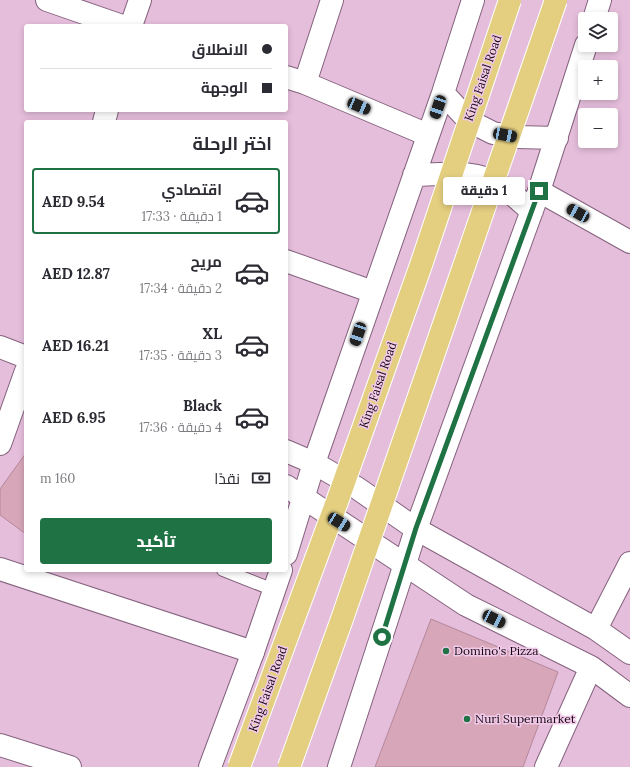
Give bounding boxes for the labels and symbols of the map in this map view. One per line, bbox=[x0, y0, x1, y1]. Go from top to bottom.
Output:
street label: King Faisal Road bbox=[461, 33, 504, 123]
car bbox=[428, 94, 448, 120]
car bbox=[346, 96, 372, 116]
car bbox=[492, 127, 518, 143]
callout: 1 دقيقة bbox=[443, 177, 525, 205]
route end bbox=[530, 182, 548, 200]
car bbox=[565, 202, 591, 224]
car bbox=[348, 321, 368, 347]
street label: King Faisal Road bbox=[356, 340, 399, 430]
car bbox=[326, 511, 352, 533]
car bbox=[481, 608, 507, 630]
route start bbox=[373, 628, 391, 646]
place label: Domino's Pizza bbox=[454, 643, 538, 658]
street label: King Faisal Road bbox=[245, 644, 290, 734]
marker: Domino's Pizza bbox=[441, 646, 451, 656]
place label: Nuri Supermarket bbox=[475, 711, 576, 726]
marker: Nuri Supermarket bbox=[462, 714, 472, 724]

